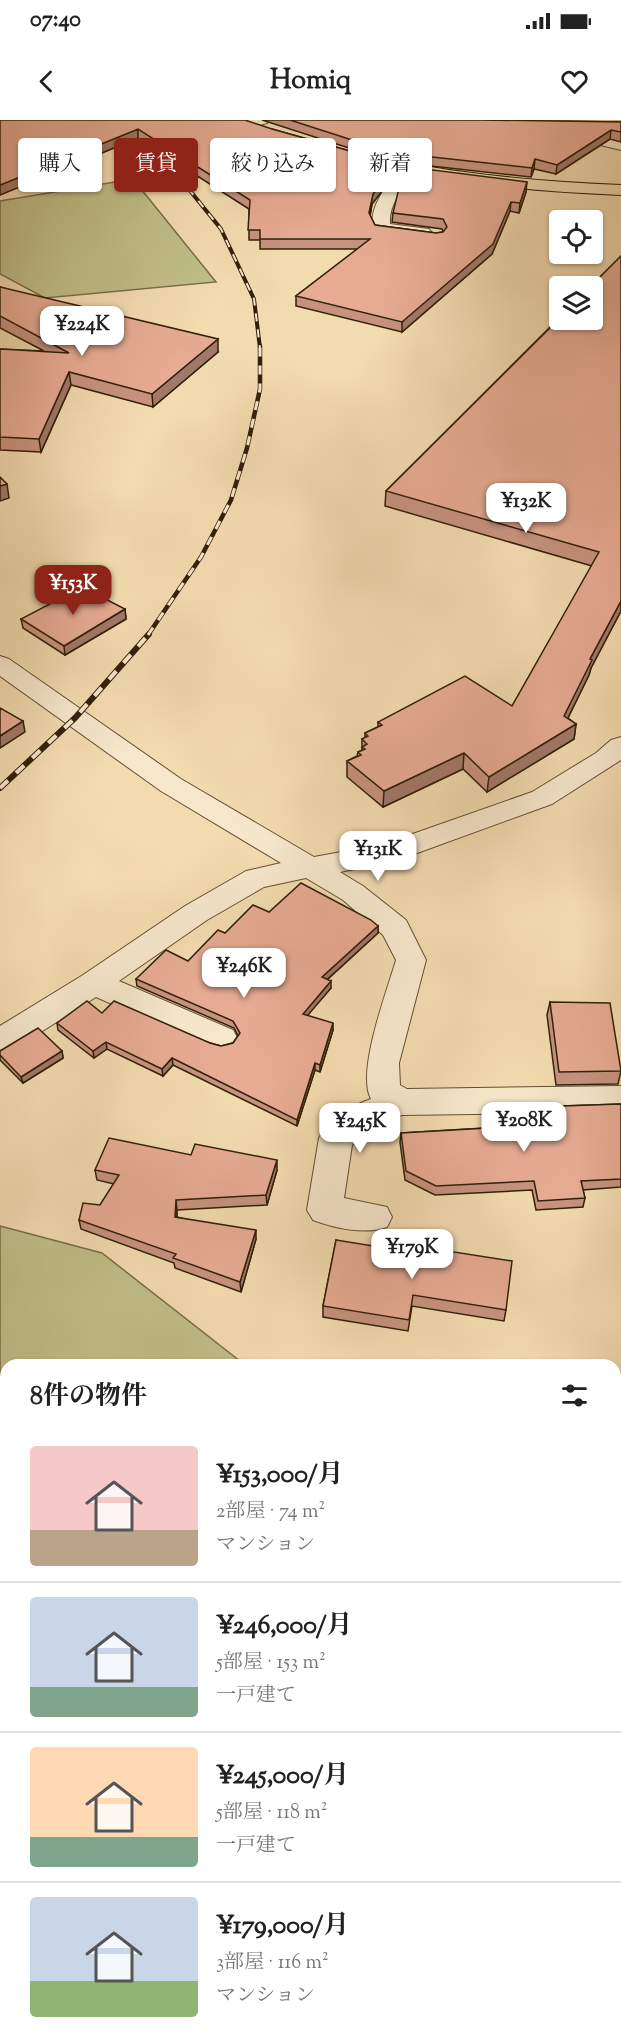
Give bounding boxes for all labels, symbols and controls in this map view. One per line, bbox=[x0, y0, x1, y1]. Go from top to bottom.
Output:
text: 07:40 bbox=[30, 5, 81, 37]
text: Homiq bbox=[270, 62, 351, 101]
icon: back bbox=[30, 65, 63, 98]
icon: heart bbox=[558, 65, 591, 98]
chip: 購入 bbox=[18, 138, 102, 192]
chip: 賃貸 bbox=[114, 138, 198, 192]
chip: 絞り込み bbox=[210, 138, 336, 192]
chip: 新着 bbox=[348, 138, 432, 192]
map controls bbox=[549, 210, 603, 330]
button: locate bbox=[549, 210, 603, 264]
button: layers bbox=[549, 276, 603, 330]
pin: ¥224K bbox=[40, 306, 124, 357]
text: ¥224K bbox=[54, 311, 110, 340]
pin: ¥132K bbox=[484, 483, 568, 534]
text: ¥132K bbox=[500, 488, 552, 517]
pin: ¥153K bbox=[31, 565, 115, 616]
text: ¥153K bbox=[48, 570, 98, 599]
pin: ¥131K bbox=[336, 831, 420, 882]
text: ¥131K bbox=[353, 836, 403, 865]
pin: ¥246K bbox=[202, 948, 286, 999]
text: ¥246K bbox=[216, 953, 272, 982]
pin: ¥208K bbox=[482, 1102, 566, 1153]
pin: ¥245K bbox=[318, 1103, 402, 1154]
text: ¥208K bbox=[495, 1107, 553, 1136]
text: ¥245K bbox=[333, 1108, 387, 1137]
pin: ¥179K bbox=[370, 1229, 454, 1280]
text: ¥179K bbox=[385, 1234, 439, 1263]
text: 8件の物件 bbox=[30, 1379, 147, 1416]
icon: filters bbox=[558, 1379, 591, 1412]
text: ¥153,000/月 bbox=[216, 1457, 344, 1494]
icon: home bbox=[78, 1470, 150, 1542]
text: 2部屋 · 74 m² bbox=[216, 1498, 325, 1527]
text: マンション bbox=[216, 1531, 315, 1560]
text: ¥246,000/月 bbox=[216, 1608, 353, 1645]
icon: home bbox=[78, 1621, 150, 1693]
text: 5部屋 · 153 m² bbox=[216, 1649, 326, 1678]
text: 一戸建て bbox=[216, 1682, 296, 1711]
text: ¥245,000/月 bbox=[216, 1758, 349, 1795]
icon: home bbox=[78, 1771, 150, 1843]
text: 5部屋 · 118 m² bbox=[216, 1799, 328, 1828]
text: 一戸建て bbox=[216, 1832, 296, 1861]
text: ¥179,000/月 bbox=[216, 1908, 349, 1945]
icon: home bbox=[78, 1921, 150, 1993]
text: 3部屋 · 116 m² bbox=[216, 1949, 329, 1978]
text: マンション bbox=[216, 1982, 315, 2011]

